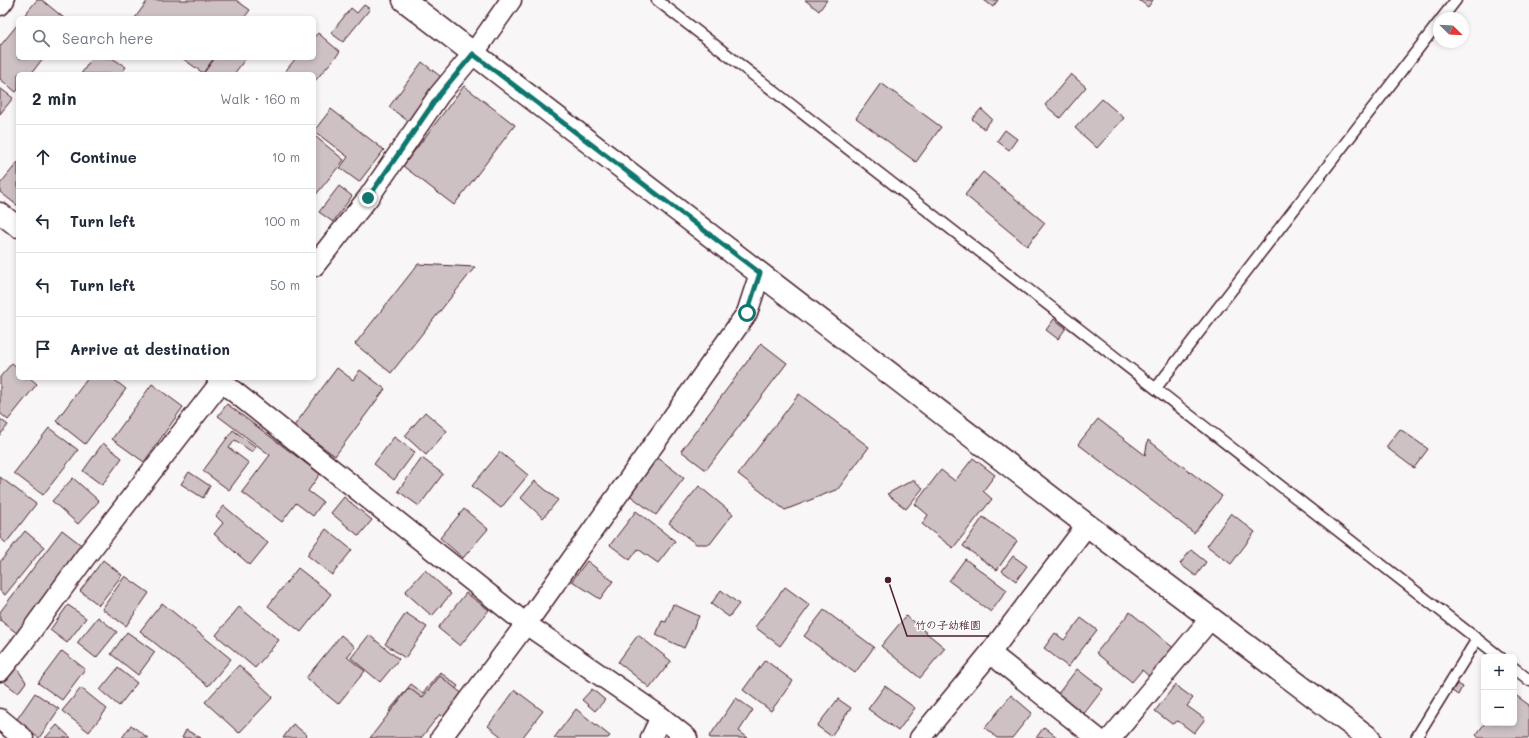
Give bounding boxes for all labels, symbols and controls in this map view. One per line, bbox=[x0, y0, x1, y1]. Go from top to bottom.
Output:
north arrow bbox=[1433, 12, 1469, 48]
search box bbox=[16, 16, 316, 60]
icon: search bbox=[30, 27, 52, 49]
text: Search here bbox=[62, 28, 153, 48]
text: 2 min bbox=[32, 87, 77, 109]
text: Walk · 160 m bbox=[220, 90, 300, 107]
icon: ahead bbox=[32, 146, 54, 168]
text: Continue bbox=[70, 147, 137, 167]
text: 10 m bbox=[272, 148, 300, 165]
route end bbox=[359, 189, 377, 207]
icon: left bbox=[32, 210, 54, 232]
text: Turn left bbox=[70, 211, 135, 231]
text: 100 m bbox=[264, 212, 300, 229]
icon: left bbox=[32, 274, 54, 296]
text: Turn left bbox=[70, 275, 135, 295]
text: 50 m bbox=[270, 276, 300, 293]
route start bbox=[738, 304, 756, 322]
icon: arrive bbox=[32, 338, 54, 360]
text: Arrive at destination bbox=[70, 339, 230, 359]
callout: 竹の子幼稚園 bbox=[907, 613, 989, 636]
text: 竹の子幼稚園 bbox=[915, 617, 981, 632]
map controls bbox=[1481, 654, 1517, 726]
button: + bbox=[1481, 654, 1517, 690]
button: − bbox=[1481, 690, 1517, 726]

